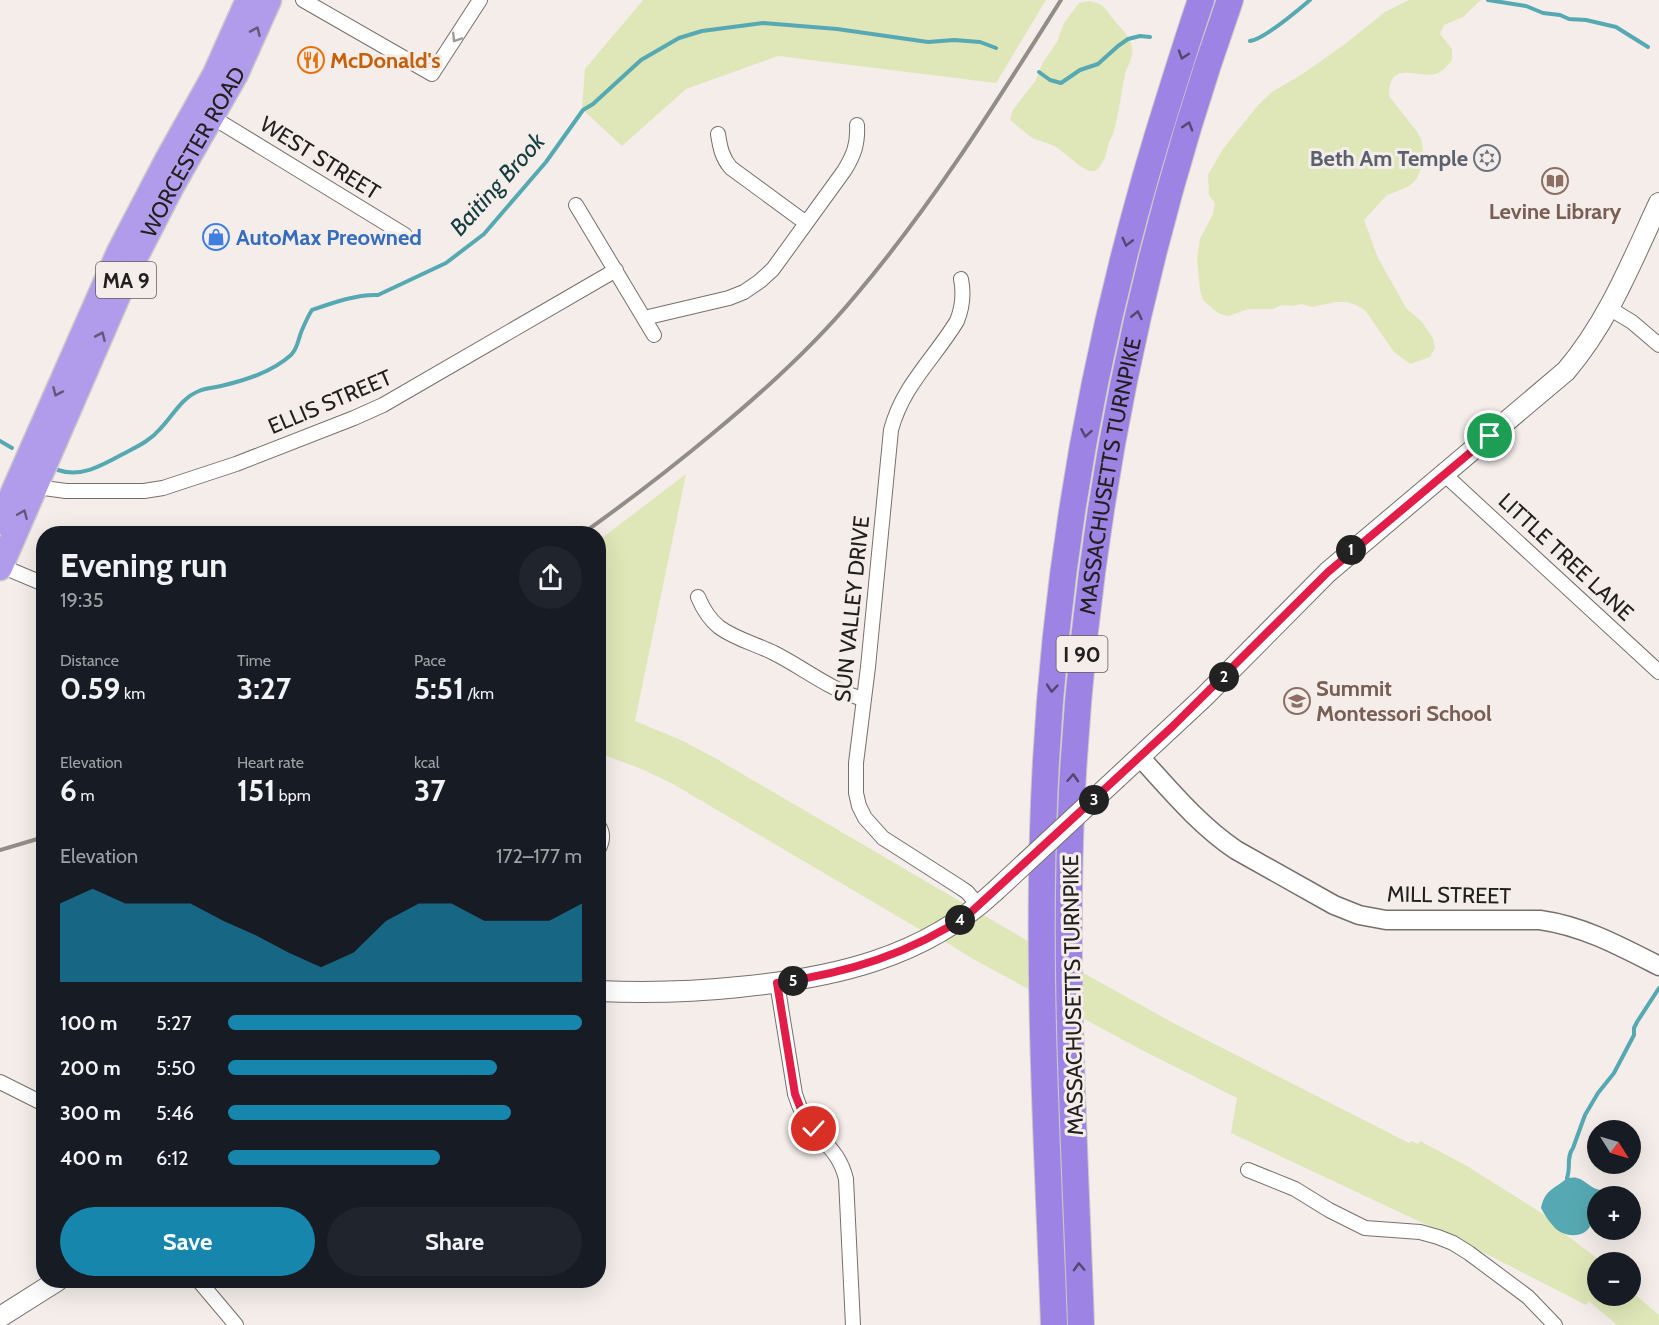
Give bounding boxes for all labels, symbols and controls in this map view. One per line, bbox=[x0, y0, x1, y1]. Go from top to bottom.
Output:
one-way arrow bbox=[248, 26, 260, 37]
one-way arrow bbox=[453, 31, 464, 42]
restaurant icon: McDonald's bbox=[296, 45, 326, 75]
place label: McDonald's bbox=[330, 47, 441, 74]
one-way arrow bbox=[1177, 49, 1190, 60]
street label: WORCESTER ROAD bbox=[135, 62, 251, 242]
street label: WEST STREET bbox=[255, 110, 385, 206]
one-way arrow bbox=[1181, 121, 1193, 132]
water label: Baiting Brook bbox=[443, 126, 551, 241]
synagogue icon: Beth Am Temple bbox=[1472, 143, 1502, 173]
place label: Beth Am Temple bbox=[1310, 145, 1468, 172]
library icon: Levine Library bbox=[1540, 166, 1570, 196]
place label: Levine Library bbox=[1489, 198, 1622, 225]
shop icon: AutoMax Preowned bbox=[201, 222, 231, 252]
place label: AutoMax Preowned bbox=[236, 224, 422, 251]
one-way arrow bbox=[1122, 237, 1135, 247]
road number: MA 9 bbox=[96, 262, 156, 298]
one-way arrow bbox=[1130, 310, 1143, 320]
one-way arrow bbox=[94, 331, 106, 342]
street label: MASSACHUSETTS TURNPIKE bbox=[1073, 334, 1146, 616]
street label: ELLIS STREET bbox=[264, 364, 396, 440]
one-way arrow bbox=[52, 385, 64, 396]
pin bbox=[1464, 410, 1515, 461]
icon: arrive bbox=[1473, 419, 1506, 452]
one-way arrow bbox=[1080, 427, 1093, 437]
street label: LITTLE TREE LANE bbox=[1493, 488, 1639, 626]
one-way arrow bbox=[16, 510, 28, 521]
street label: SUN VALLEY DRIVE bbox=[829, 514, 875, 704]
pin: 1 bbox=[1336, 535, 1366, 565]
text: 1 bbox=[1348, 540, 1354, 559]
text: Evening run bbox=[60, 545, 227, 585]
button: share bbox=[519, 546, 582, 609]
text: 19:35 bbox=[60, 588, 104, 612]
road number: I 90 bbox=[1056, 636, 1108, 672]
text: Distance bbox=[60, 651, 119, 670]
text: Time bbox=[237, 651, 271, 670]
text: Pace bbox=[414, 651, 446, 670]
pin: 2 bbox=[1209, 662, 1239, 692]
text: 2 bbox=[1220, 667, 1228, 686]
text: 0.59 bbox=[60, 670, 120, 707]
text: 3:27 bbox=[237, 670, 291, 707]
text: 5:51 bbox=[414, 670, 464, 707]
place label: Summit Montessori School bbox=[1316, 675, 1492, 727]
text: km bbox=[120, 684, 145, 703]
text: /km bbox=[464, 684, 494, 703]
one-way arrow bbox=[1045, 684, 1058, 693]
school or university icon: Summit Montessori School bbox=[1282, 686, 1312, 716]
text: Elevation bbox=[60, 753, 123, 772]
text: Heart rate bbox=[237, 753, 304, 772]
text: kcal bbox=[414, 753, 440, 772]
text: 6 bbox=[60, 772, 77, 809]
text: 151 bbox=[237, 772, 275, 809]
text: 37 bbox=[414, 772, 445, 809]
one-way arrow bbox=[1066, 773, 1079, 782]
pin: 3 bbox=[1079, 785, 1109, 815]
text: m bbox=[77, 786, 95, 805]
text: bpm bbox=[275, 786, 311, 805]
text: 3 bbox=[1090, 790, 1098, 809]
text: Elevation bbox=[60, 844, 138, 868]
text: 172–177 m bbox=[496, 844, 582, 868]
street label: MASSACHUSETTS TURNPIKE bbox=[1057, 854, 1089, 1136]
street label: MILL STREET bbox=[1387, 880, 1512, 910]
pin: 4 bbox=[945, 905, 975, 935]
text: 4 bbox=[955, 910, 965, 929]
pin: 5 bbox=[778, 966, 808, 996]
text: 5 bbox=[789, 971, 797, 990]
text: 100 m bbox=[60, 1011, 118, 1035]
text: 5:27 bbox=[156, 1011, 192, 1035]
text: 200 m bbox=[60, 1056, 121, 1080]
text: 5:50 bbox=[156, 1056, 196, 1080]
text: 300 m bbox=[60, 1101, 121, 1125]
text: 5:46 bbox=[156, 1101, 194, 1125]
pin bbox=[788, 1103, 839, 1154]
icon: check bbox=[797, 1112, 830, 1145]
north arrow bbox=[1587, 1120, 1641, 1174]
map controls bbox=[1587, 1120, 1641, 1306]
text: 400 m bbox=[60, 1146, 123, 1170]
text: 6:12 bbox=[156, 1146, 189, 1170]
button: + bbox=[1587, 1186, 1641, 1240]
button: Save bbox=[60, 1207, 315, 1276]
button: Share bbox=[327, 1207, 582, 1276]
button: − bbox=[1587, 1252, 1641, 1306]
one-way arrow bbox=[1073, 1262, 1085, 1271]

